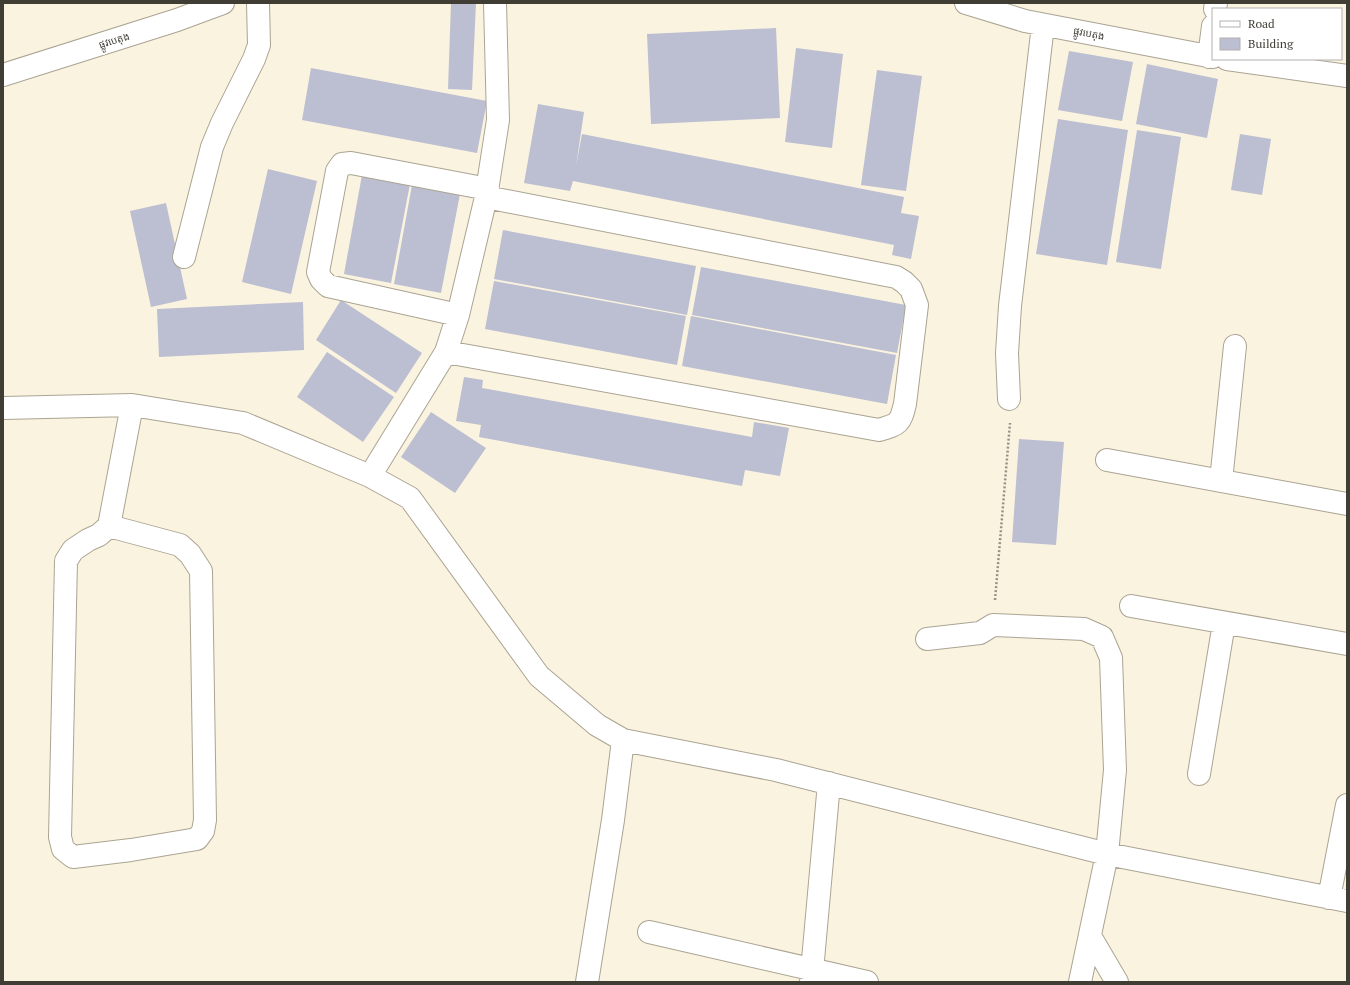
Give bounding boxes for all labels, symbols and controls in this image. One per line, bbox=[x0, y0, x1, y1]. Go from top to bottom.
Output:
legend bbox=[1212, 8, 1342, 60]
text: Road bbox=[1248, 16, 1275, 31]
street label: ផ្លូវបេតុង bbox=[1072, 24, 1106, 46]
street label: ផ្លូវបេតុង bbox=[97, 30, 132, 54]
text: Building bbox=[1248, 36, 1294, 51]

